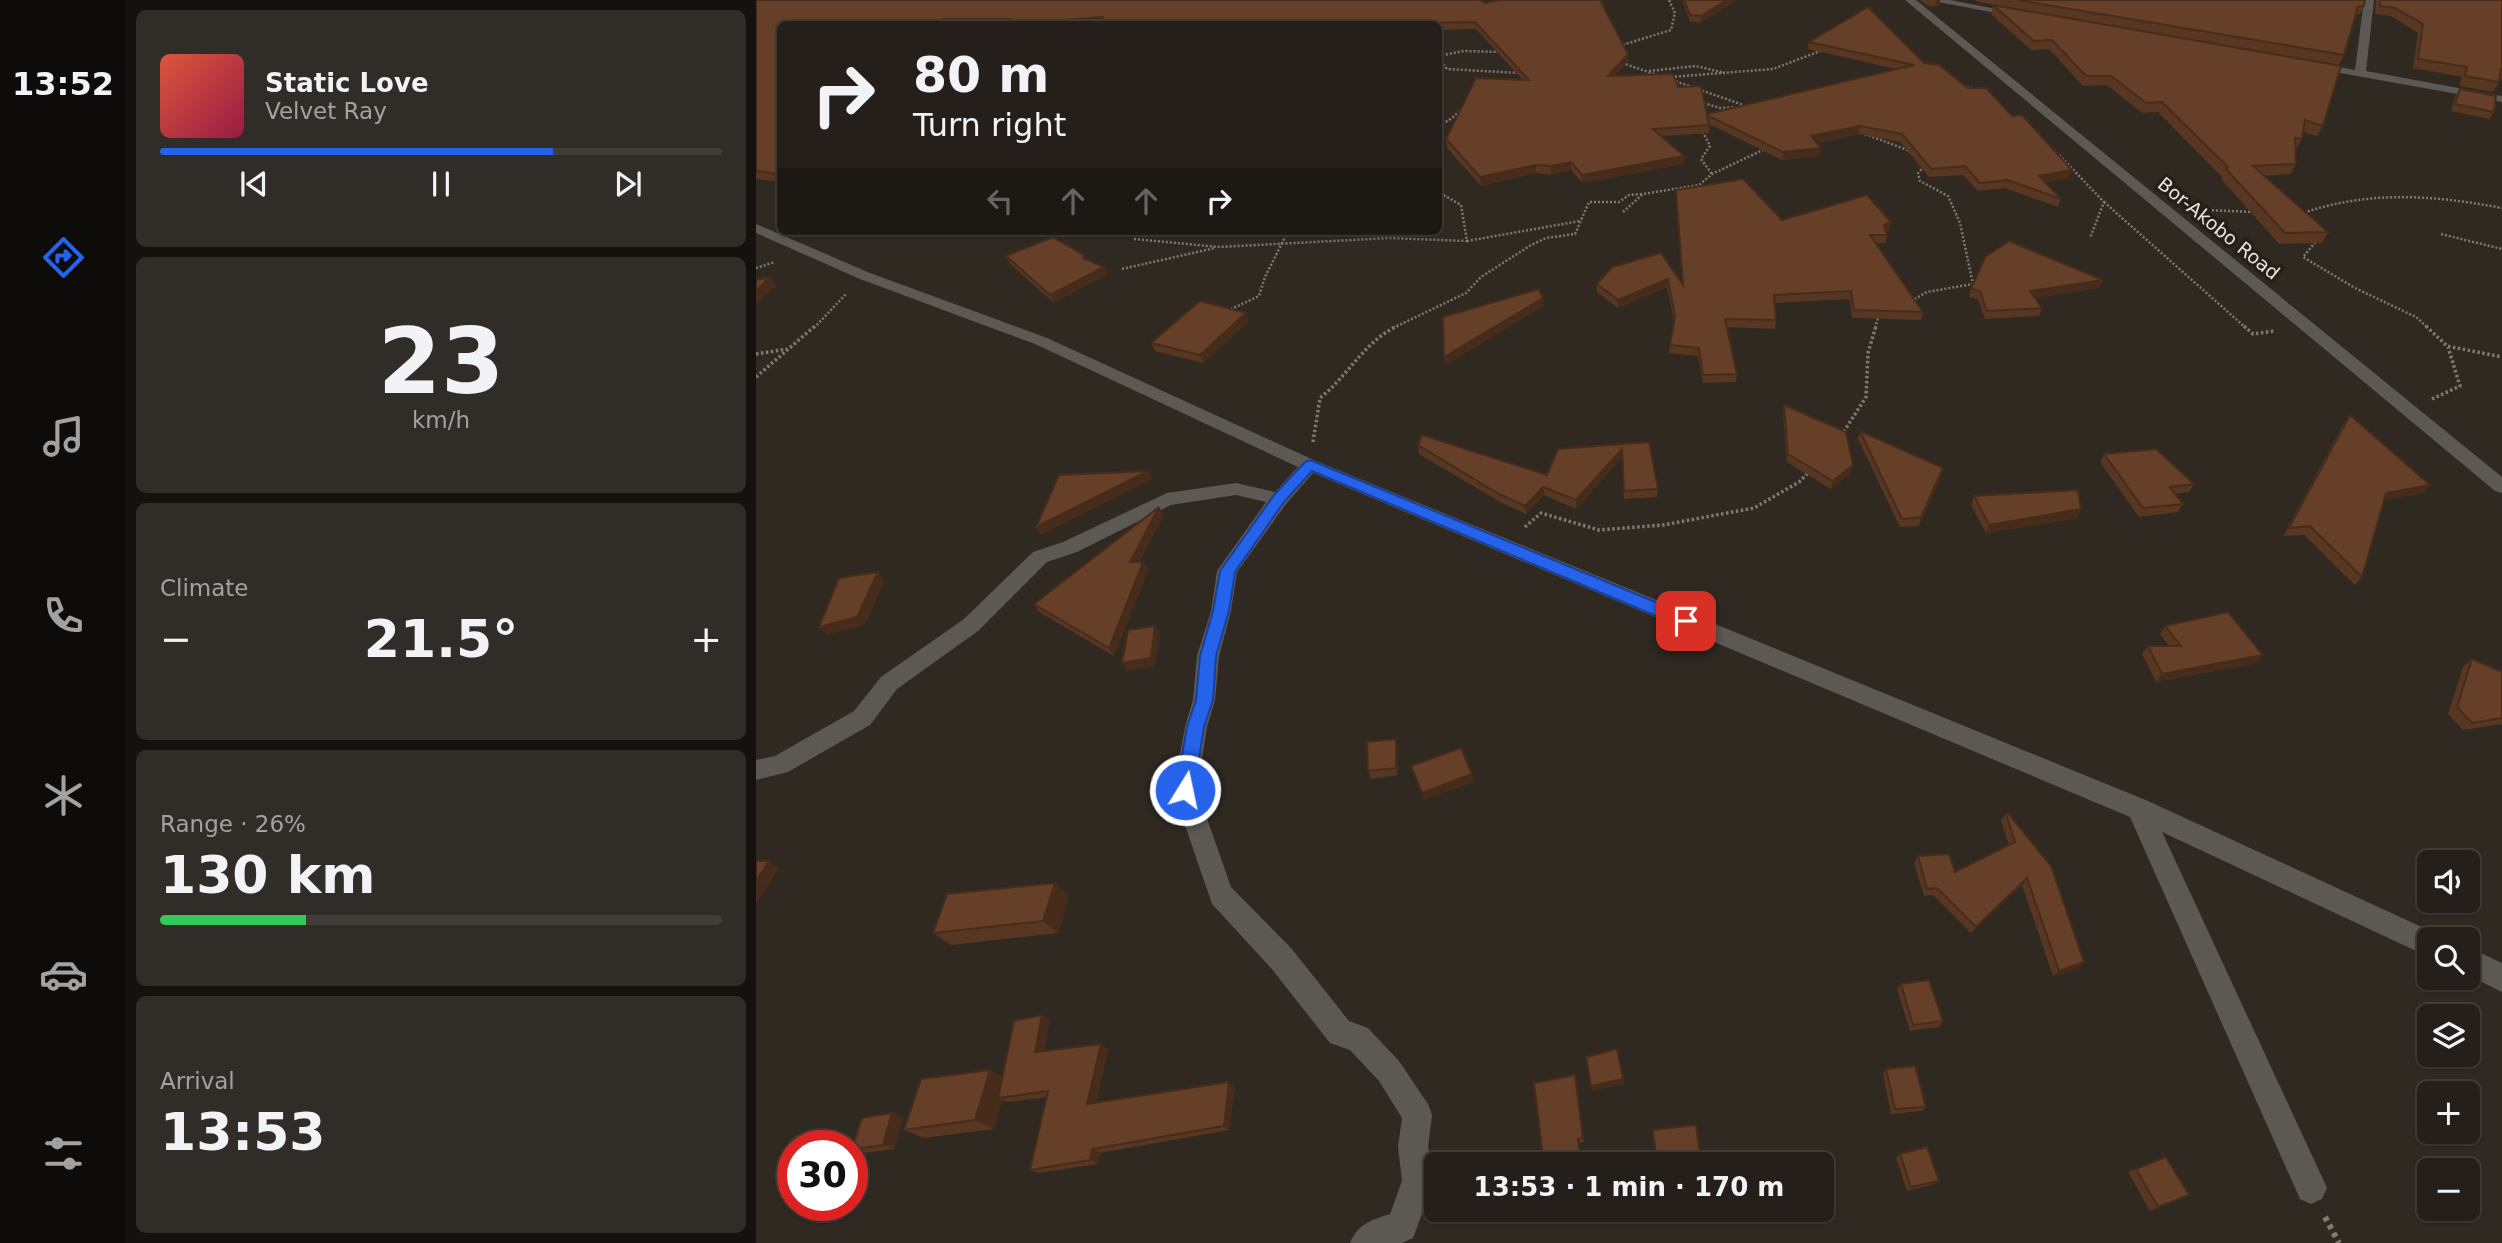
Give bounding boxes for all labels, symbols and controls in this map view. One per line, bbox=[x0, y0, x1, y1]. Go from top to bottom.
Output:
text: 80 m bbox=[913, 47, 1049, 104]
icon: right bbox=[798, 49, 889, 140]
text: 13:52 bbox=[12, 65, 114, 103]
text: Static Love bbox=[265, 68, 429, 98]
text: Velvet Ray bbox=[265, 98, 387, 124]
text: Turn right bbox=[913, 106, 1066, 144]
icon: previous bbox=[235, 165, 273, 203]
icon: pause bbox=[422, 165, 460, 203]
icon: next bbox=[609, 165, 647, 203]
street label: Bor-Akobo Road bbox=[2154, 172, 2284, 284]
icon: left bbox=[981, 182, 1019, 220]
icon: ahead bbox=[1054, 182, 1092, 220]
icon: ahead bbox=[1127, 182, 1165, 220]
icon: right bbox=[1200, 182, 1238, 220]
icon: directions bbox=[39, 233, 88, 282]
text: 23 bbox=[378, 309, 504, 414]
text: km/h bbox=[412, 407, 470, 433]
icon: music bbox=[39, 412, 88, 461]
text: Climate bbox=[160, 575, 249, 601]
icon: phone bbox=[39, 591, 88, 640]
pin bbox=[1656, 591, 1716, 651]
icon: arrive bbox=[1667, 602, 1705, 640]
text: 21.5° bbox=[364, 609, 518, 669]
text: − bbox=[160, 617, 192, 661]
text: + bbox=[690, 617, 722, 661]
position arrow bbox=[1148, 753, 1222, 827]
icon: climate bbox=[39, 771, 88, 820]
text: Range · 26% bbox=[160, 811, 306, 837]
text: 130 km bbox=[160, 845, 375, 905]
map controls bbox=[2417, 850, 2480, 1221]
button: sound bbox=[2417, 850, 2480, 913]
button: search bbox=[2417, 927, 2480, 990]
icon: car bbox=[39, 950, 88, 999]
button: layers bbox=[2417, 1004, 2480, 1067]
text: Arrival bbox=[160, 1068, 235, 1094]
button: + bbox=[2417, 1081, 2480, 1144]
text: 13:53 bbox=[160, 1102, 326, 1162]
icon: filters bbox=[39, 1129, 88, 1178]
speed limit sign: 30 bbox=[777, 1130, 868, 1221]
button: − bbox=[2417, 1158, 2480, 1221]
text: 13:53 · 1 min · 170 m bbox=[1474, 1172, 1784, 1202]

